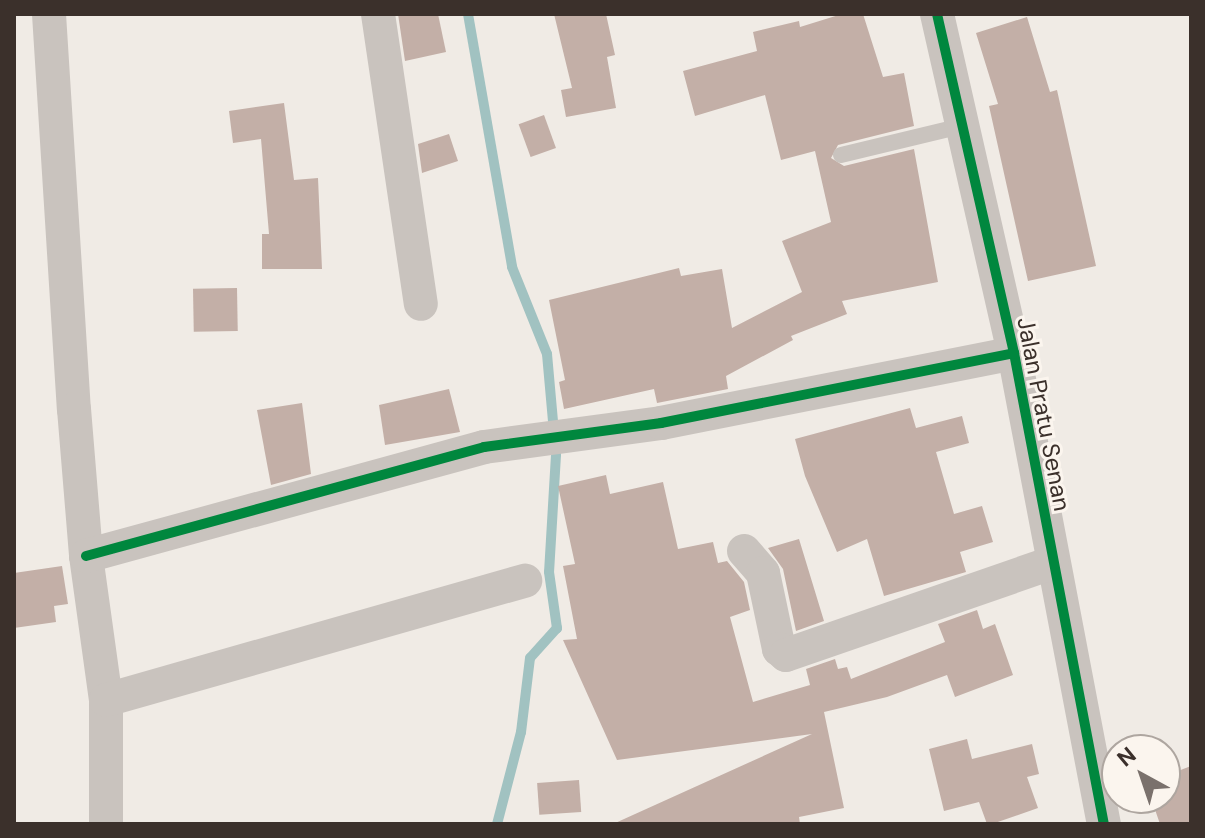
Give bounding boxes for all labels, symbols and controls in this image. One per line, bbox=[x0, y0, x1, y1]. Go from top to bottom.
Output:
street label: Jalan Pratu Senan bbox=[1011, 315, 1077, 513]
north arrow bbox=[1101, 734, 1181, 814]
text: N bbox=[1111, 741, 1142, 773]

